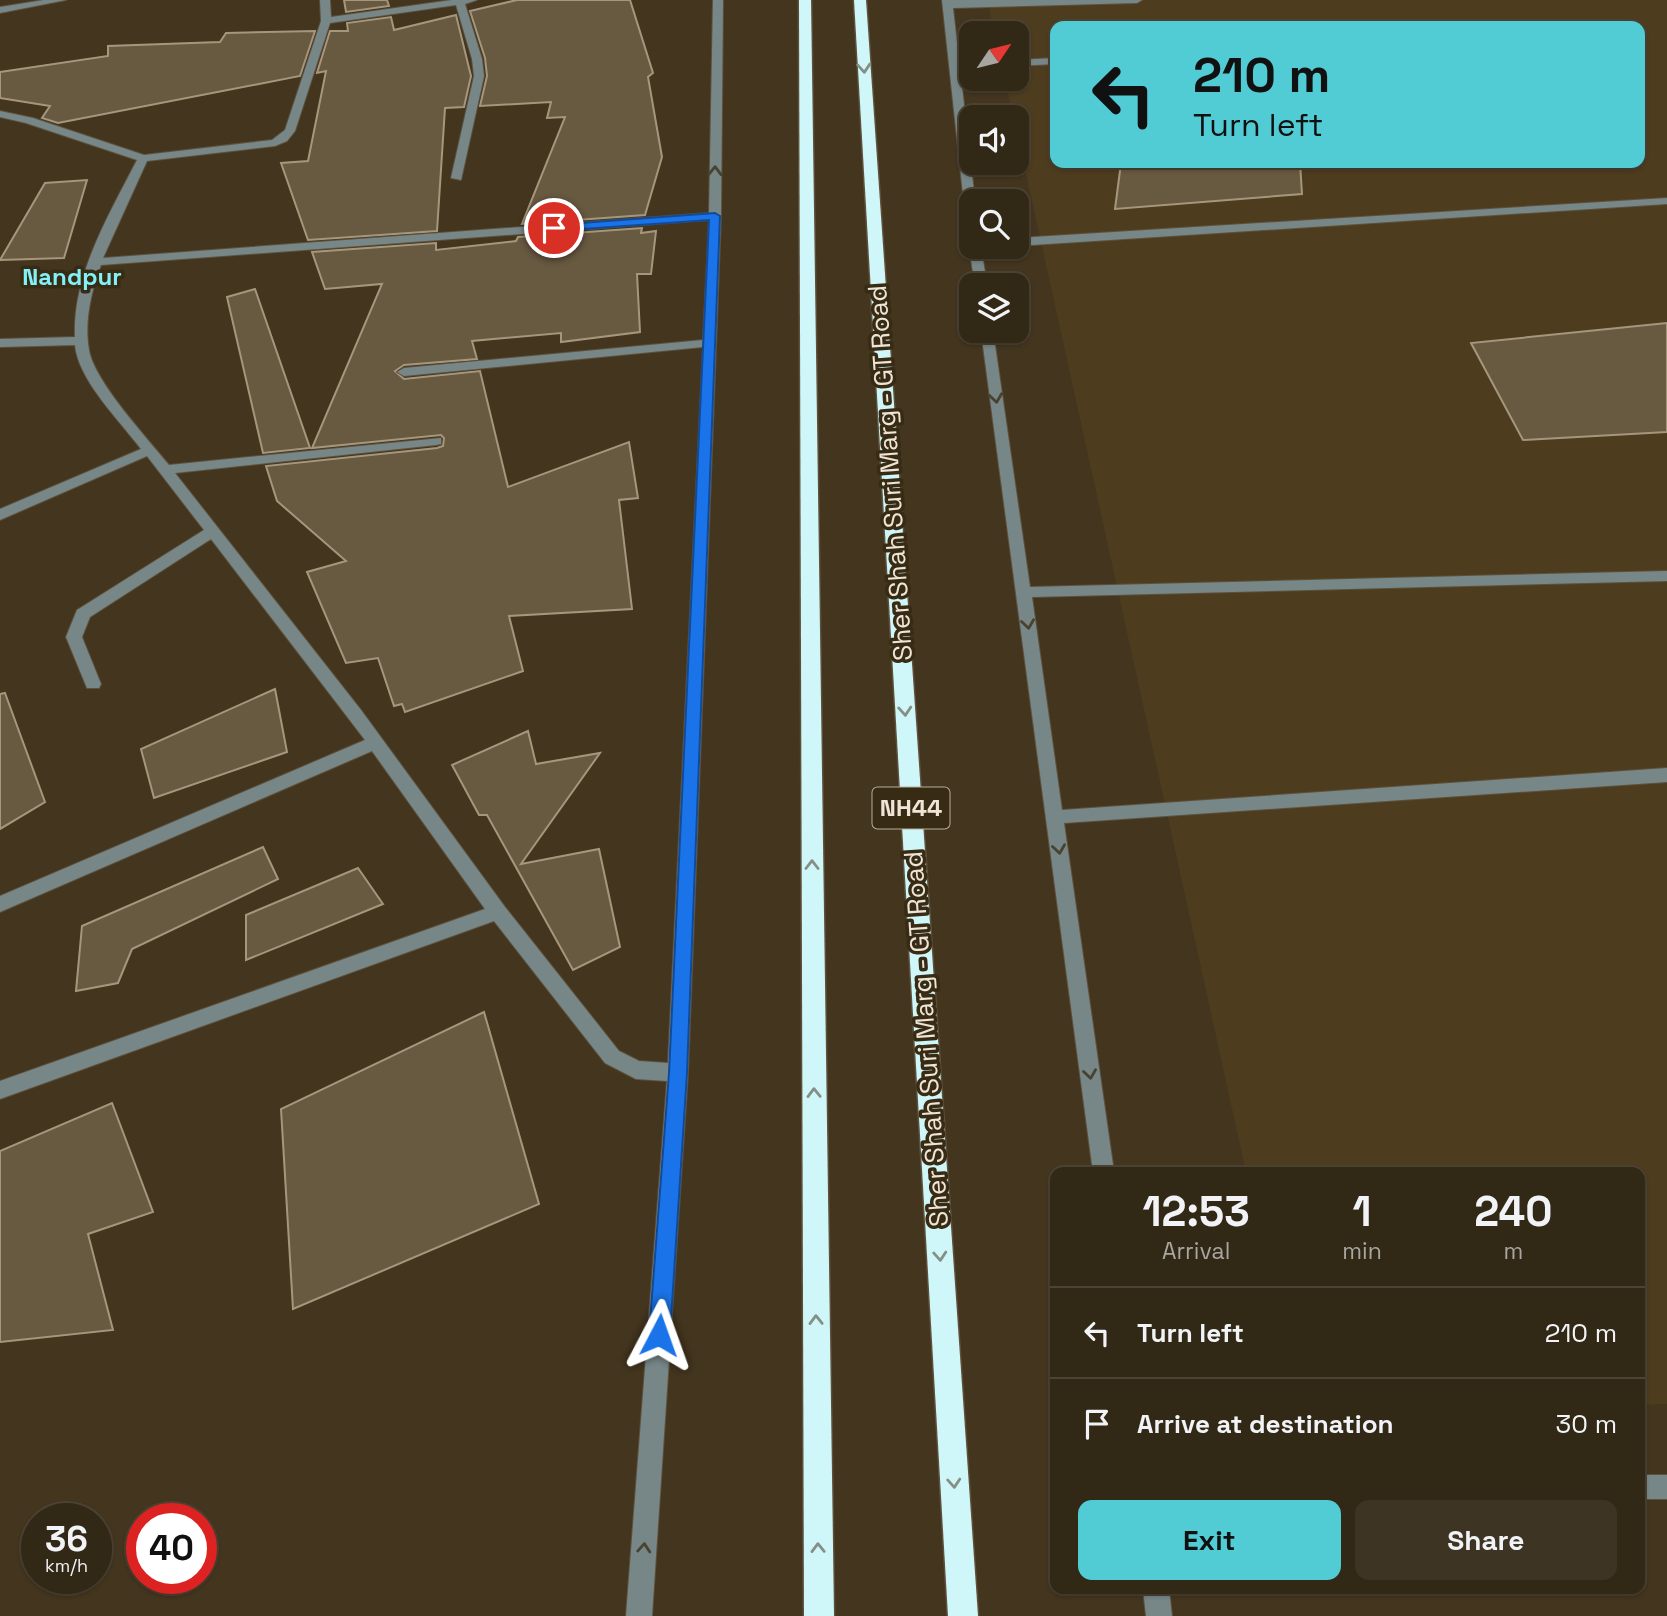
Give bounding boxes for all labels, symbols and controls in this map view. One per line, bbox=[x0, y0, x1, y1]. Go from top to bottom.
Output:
north arrow bbox=[959, 21, 1029, 91]
map controls bbox=[959, 21, 1029, 343]
text: 210 m bbox=[1193, 44, 1330, 106]
icon: left bbox=[1078, 49, 1169, 140]
one-way arrow bbox=[856, 63, 871, 74]
button: sound bbox=[959, 105, 1029, 175]
text: Turn left bbox=[1193, 105, 1323, 145]
one-way arrow bbox=[708, 165, 723, 176]
button: search bbox=[959, 189, 1029, 259]
pin bbox=[524, 198, 584, 258]
icon: arrive bbox=[535, 209, 573, 247]
district label: Nandpur bbox=[22, 261, 122, 292]
button: layers bbox=[959, 273, 1029, 343]
street label: Sher Shah Suri Marg - GT Road bbox=[860, 284, 920, 662]
one-way arrow bbox=[989, 392, 1004, 404]
one-way arrow bbox=[1020, 618, 1035, 630]
one-way arrow bbox=[897, 706, 912, 717]
road number: NH44 bbox=[872, 788, 950, 828]
one-way arrow bbox=[1052, 843, 1067, 855]
street label: Sher Shah Suri Marg - GT Road bbox=[896, 850, 956, 1228]
one-way arrow bbox=[804, 860, 820, 870]
one-way arrow bbox=[1083, 1068, 1098, 1080]
one-way arrow bbox=[806, 1087, 822, 1098]
text: 12:53 bbox=[1143, 1185, 1250, 1238]
text: 1 bbox=[1352, 1185, 1371, 1238]
text: 240 bbox=[1474, 1185, 1552, 1238]
text: Arrival bbox=[1162, 1236, 1230, 1266]
text: min bbox=[1342, 1236, 1382, 1266]
text: m bbox=[1503, 1236, 1523, 1266]
one-way arrow bbox=[932, 1250, 947, 1261]
position arrow bbox=[622, 1298, 696, 1372]
icon: left bbox=[1078, 1314, 1116, 1352]
one-way arrow bbox=[808, 1315, 824, 1325]
text: Turn left bbox=[1137, 1316, 1244, 1350]
text: 210 m bbox=[1545, 1316, 1617, 1350]
icon: arrive bbox=[1078, 1405, 1116, 1443]
text: Arrive at destination bbox=[1137, 1407, 1394, 1441]
text: 30 m bbox=[1556, 1407, 1617, 1441]
one-way arrow bbox=[946, 1478, 961, 1489]
button: Exit bbox=[1078, 1500, 1341, 1580]
button: Share bbox=[1355, 1500, 1617, 1580]
speed limit sign: 40 bbox=[126, 1503, 217, 1594]
text: 36 bbox=[45, 1517, 88, 1561]
one-way arrow bbox=[636, 1542, 651, 1553]
one-way arrow bbox=[810, 1542, 826, 1553]
text: km/h bbox=[45, 1554, 88, 1577]

